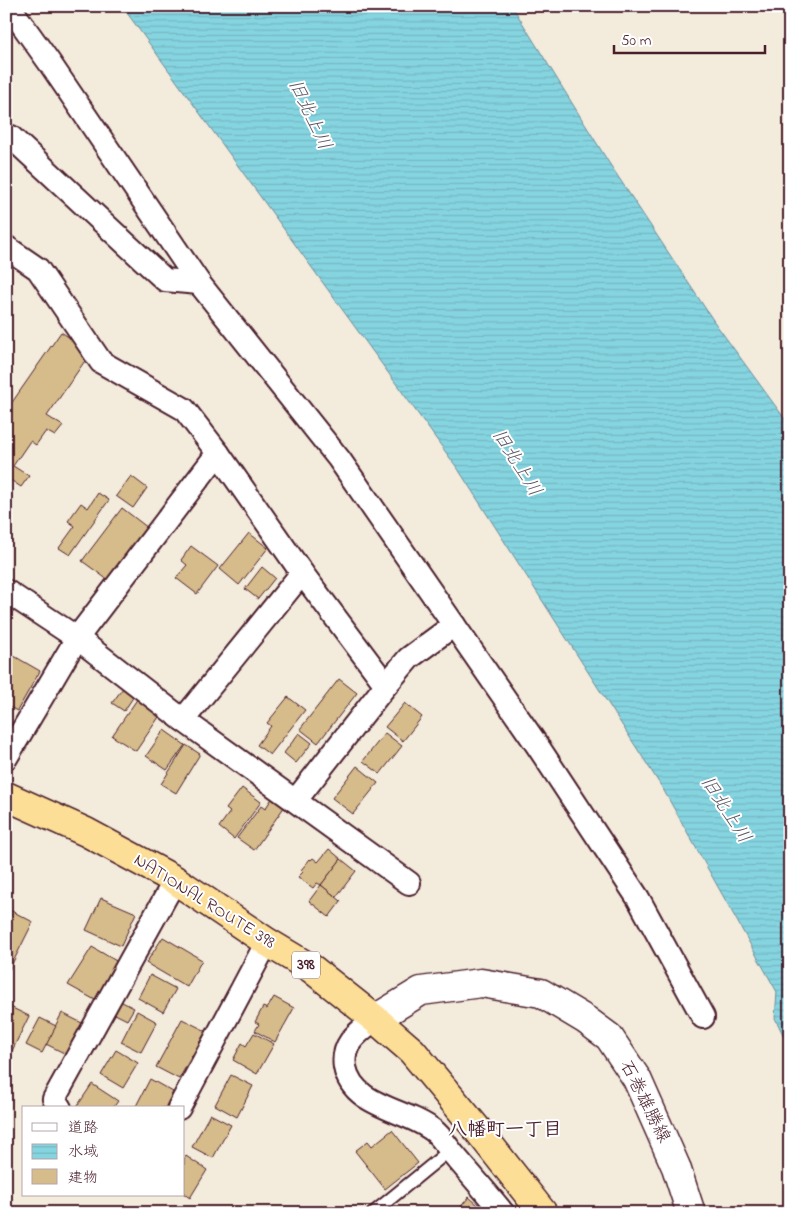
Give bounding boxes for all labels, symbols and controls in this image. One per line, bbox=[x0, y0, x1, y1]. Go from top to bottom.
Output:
scale bar bbox=[614, 22, 765, 54]
text: 50 m bbox=[621, 30, 652, 52]
water label: 旧北上川 bbox=[281, 75, 337, 155]
water label: 旧北上川 bbox=[484, 424, 548, 502]
water label: 旧北上川 bbox=[693, 771, 757, 849]
street label: NATIONAL ROUTE 398 bbox=[128, 848, 280, 956]
road number: 398 bbox=[292, 952, 320, 978]
street label: 石巻雄勝線 bbox=[612, 1056, 676, 1148]
legend bbox=[22, 1106, 185, 1196]
text: 道路 bbox=[68, 1117, 98, 1139]
district label: 八幡町一丁目 bbox=[448, 1117, 562, 1144]
text: 水域 bbox=[68, 1141, 98, 1163]
text: 建物 bbox=[68, 1167, 98, 1189]

